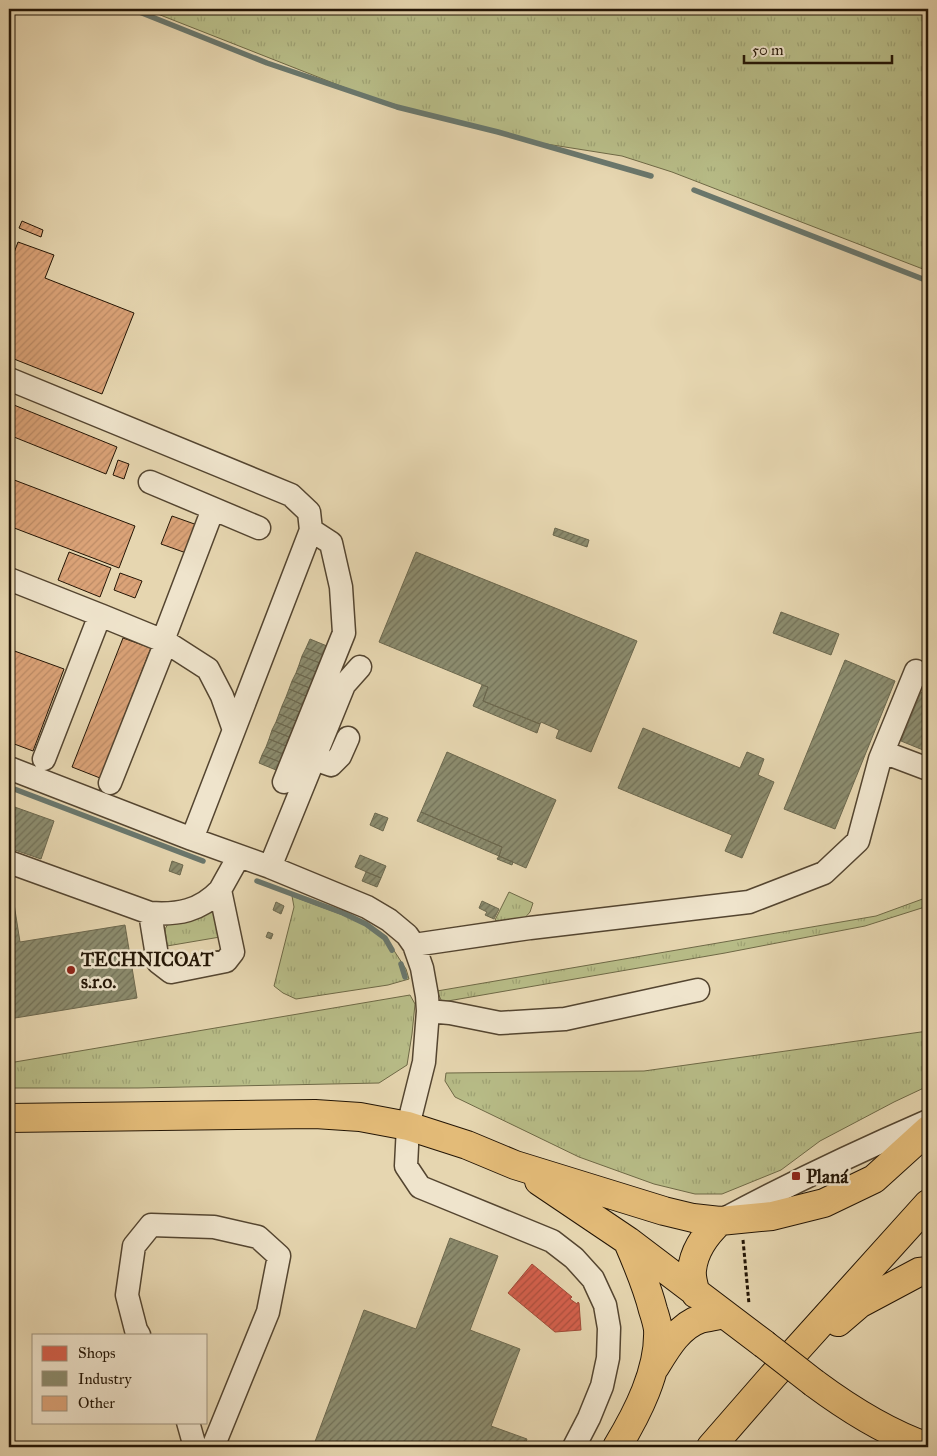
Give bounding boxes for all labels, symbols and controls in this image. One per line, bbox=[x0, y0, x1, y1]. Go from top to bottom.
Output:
scale bar bbox=[744, 32, 892, 64]
text: 50 m bbox=[752, 41, 784, 59]
place label: TECHNICOAT s.r.o. bbox=[80, 948, 214, 993]
marker: TECHNICOAT s.r.o. bbox=[65, 964, 77, 976]
place label: Planá bbox=[806, 1165, 849, 1188]
marker: Planá bbox=[790, 1170, 802, 1182]
legend bbox=[32, 1334, 208, 1424]
text: Shops bbox=[78, 1344, 116, 1362]
text: Industry bbox=[78, 1370, 132, 1388]
text: Other bbox=[78, 1394, 115, 1412]

